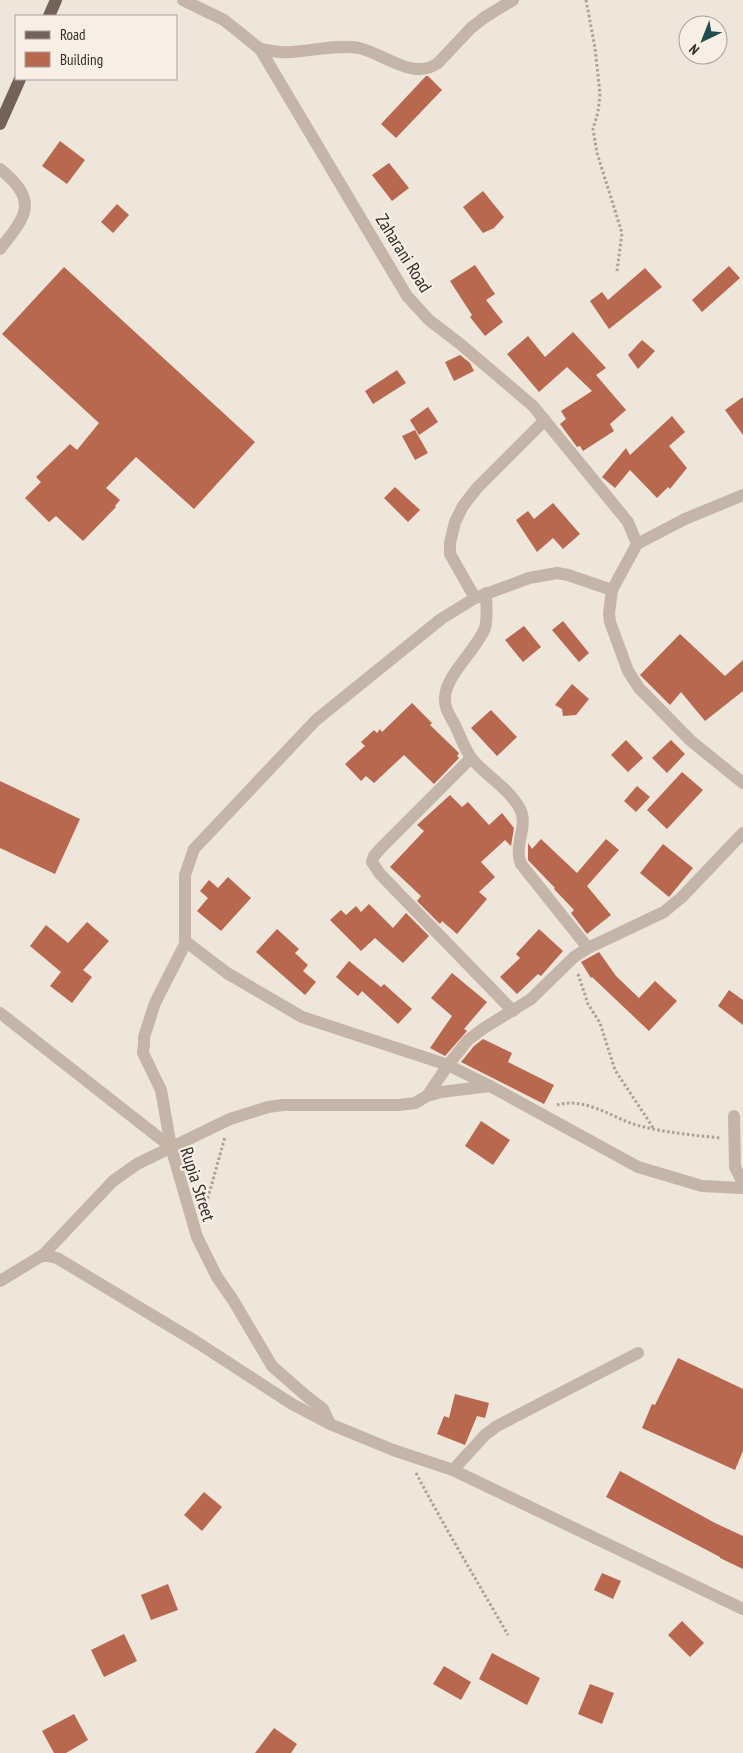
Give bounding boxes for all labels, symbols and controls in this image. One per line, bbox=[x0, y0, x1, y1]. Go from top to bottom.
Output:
legend bbox=[15, 15, 178, 80]
north arrow bbox=[678, 15, 728, 65]
text: Road bbox=[60, 25, 86, 44]
text: N bbox=[685, 40, 703, 59]
text: Building bbox=[60, 50, 103, 69]
street label: Zaharani Road bbox=[371, 209, 437, 297]
street label: Rupia Street bbox=[175, 1144, 221, 1224]

